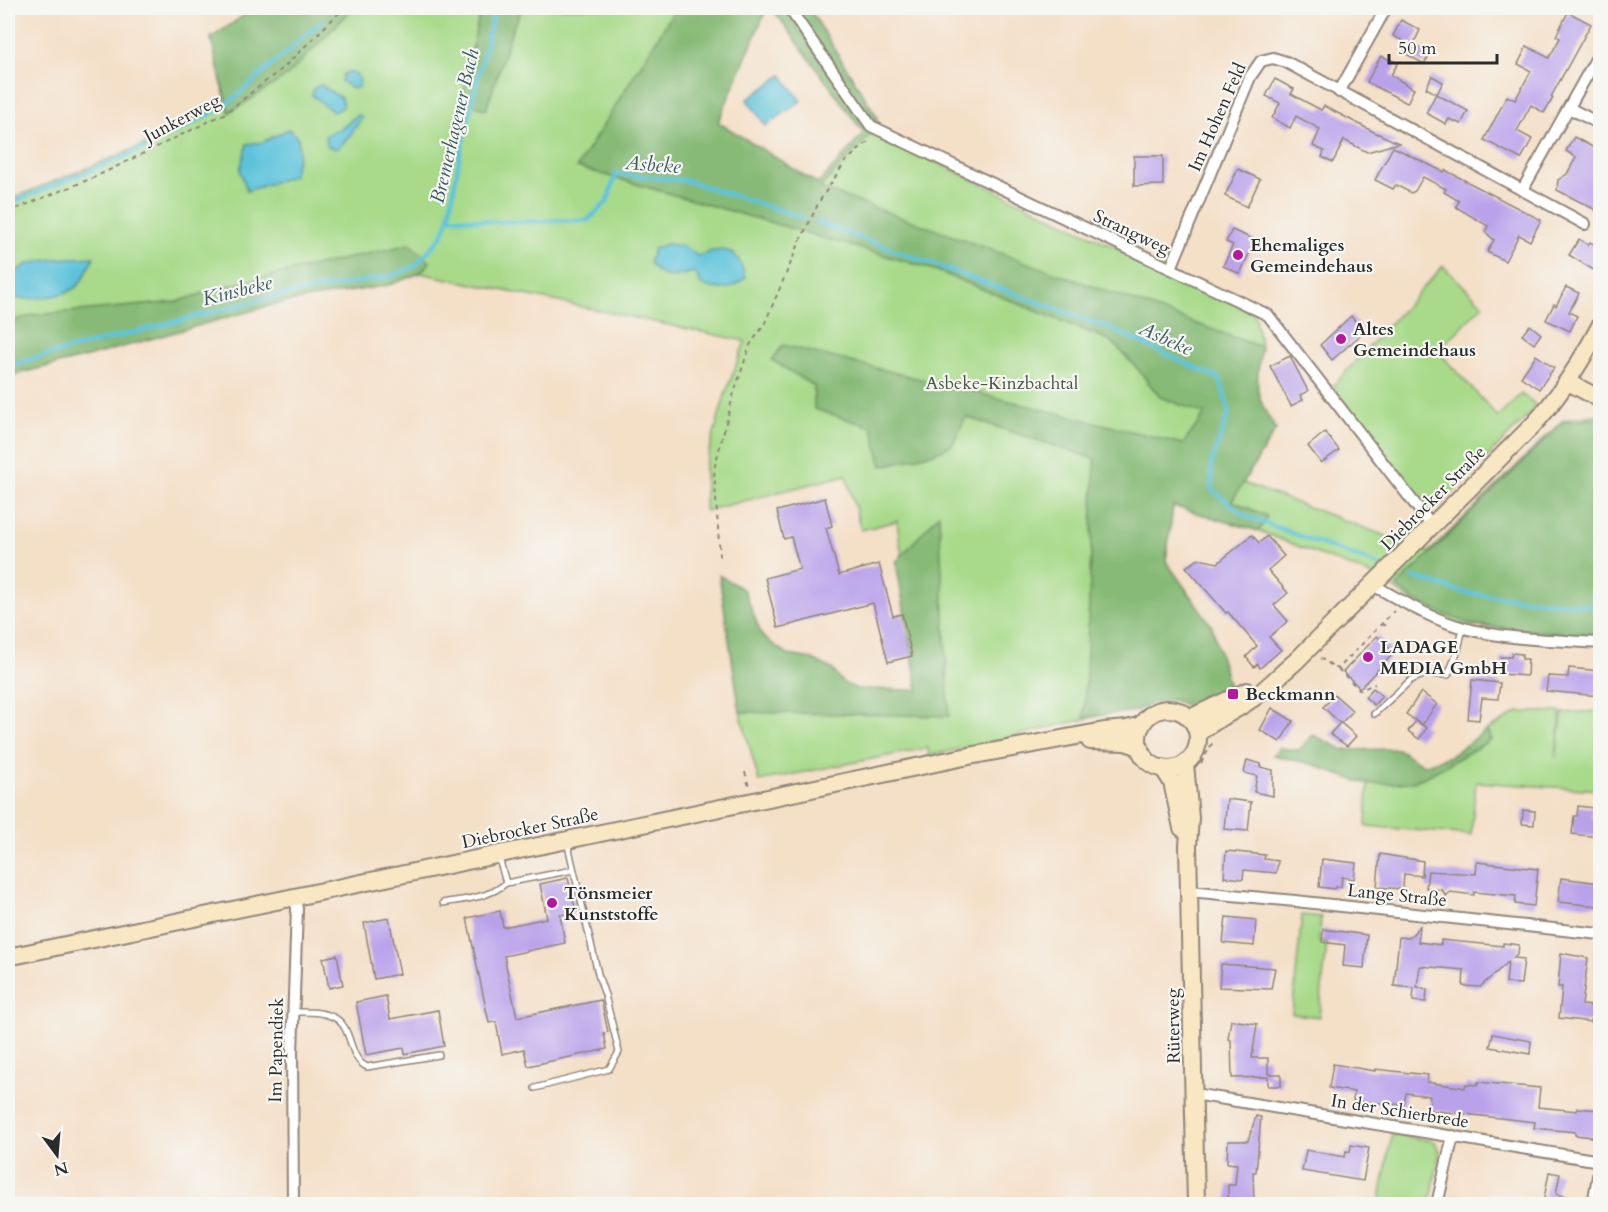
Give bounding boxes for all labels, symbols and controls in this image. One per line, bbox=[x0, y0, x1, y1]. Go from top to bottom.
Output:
scale bar bbox=[1389, 27, 1497, 65]
text: 50 m bbox=[1398, 36, 1437, 61]
water label: Bremerhagener Bach bbox=[424, 46, 485, 206]
street label: Im Hohen Feld bbox=[1182, 58, 1253, 176]
street label: Junkerweg bbox=[137, 87, 226, 150]
water label: Asbeke bbox=[623, 149, 682, 180]
street label: Strangweg bbox=[1089, 204, 1175, 262]
place label: Ehemaliges Gemeindehaus bbox=[1250, 233, 1373, 279]
marker: Ehemaliges Gemeindehaus bbox=[1231, 248, 1245, 262]
water label: Kinsbeke bbox=[199, 269, 275, 312]
water label: Asbeke bbox=[1134, 314, 1197, 362]
place label: Altes Gemeindehaus bbox=[1353, 317, 1476, 363]
marker: Altes Gemeindehaus bbox=[1334, 332, 1348, 346]
park label: Asbeke-Kinzbachtal bbox=[926, 371, 1079, 396]
street label: Diebrocker Straße bbox=[1375, 440, 1491, 556]
place label: LADAGE MEDIA GmbH bbox=[1380, 635, 1507, 681]
marker: LADAGE MEDIA GmbH bbox=[1361, 650, 1375, 664]
place label: Beckmann bbox=[1245, 682, 1336, 707]
marker: Beckmann bbox=[1226, 687, 1240, 701]
street label: Diebrocker Straße bbox=[459, 802, 601, 855]
street label: Lange Straße bbox=[1346, 878, 1448, 913]
place label: Tönsmeier Kunststoffe bbox=[564, 881, 659, 927]
marker: Tönsmeier Kunststoffe bbox=[545, 896, 559, 910]
street label: Rüterweg bbox=[1160, 987, 1187, 1064]
street label: Im Papendiek bbox=[263, 997, 290, 1103]
street label: In der Schierbrede bbox=[1329, 1088, 1471, 1135]
north arrow bbox=[27, 1125, 87, 1185]
text: N bbox=[51, 1156, 71, 1181]

